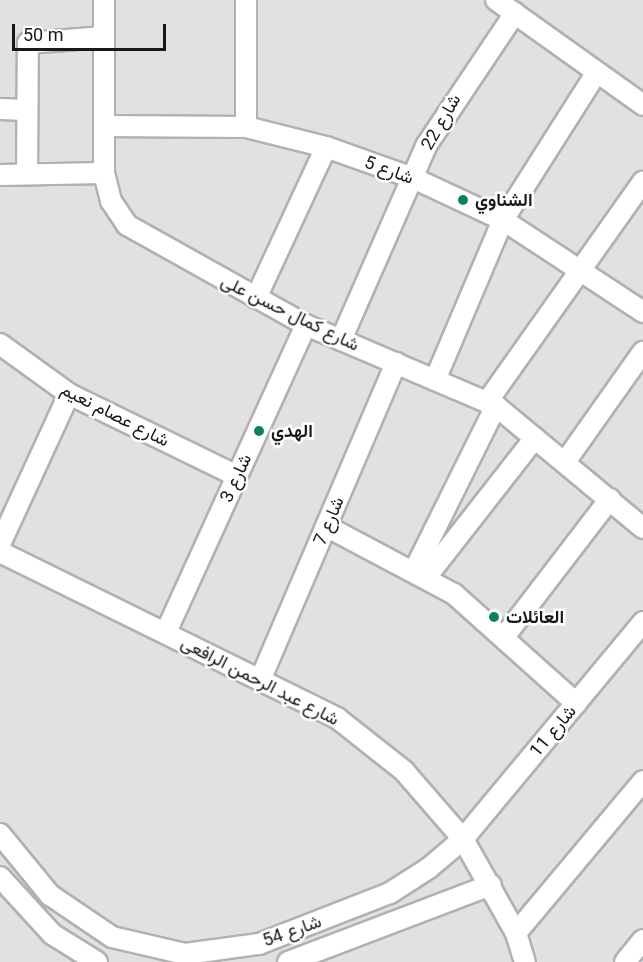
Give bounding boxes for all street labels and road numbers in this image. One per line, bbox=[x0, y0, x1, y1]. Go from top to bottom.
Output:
street label: شارع 22 bbox=[416, 90, 466, 154]
street label: شارع 5 bbox=[361, 151, 417, 189]
street label: شارع كمال حسن على bbox=[217, 270, 363, 356]
street label: شارع عصام نعيم bbox=[57, 378, 173, 452]
street label: شارع 3 bbox=[215, 450, 257, 506]
street label: شارع 7 bbox=[309, 493, 349, 549]
street label: شارع عبد الرحمن الرافعى bbox=[177, 632, 343, 730]
street label: شارع 11 bbox=[525, 701, 581, 761]
street label: شارع 54 bbox=[260, 910, 324, 952]

